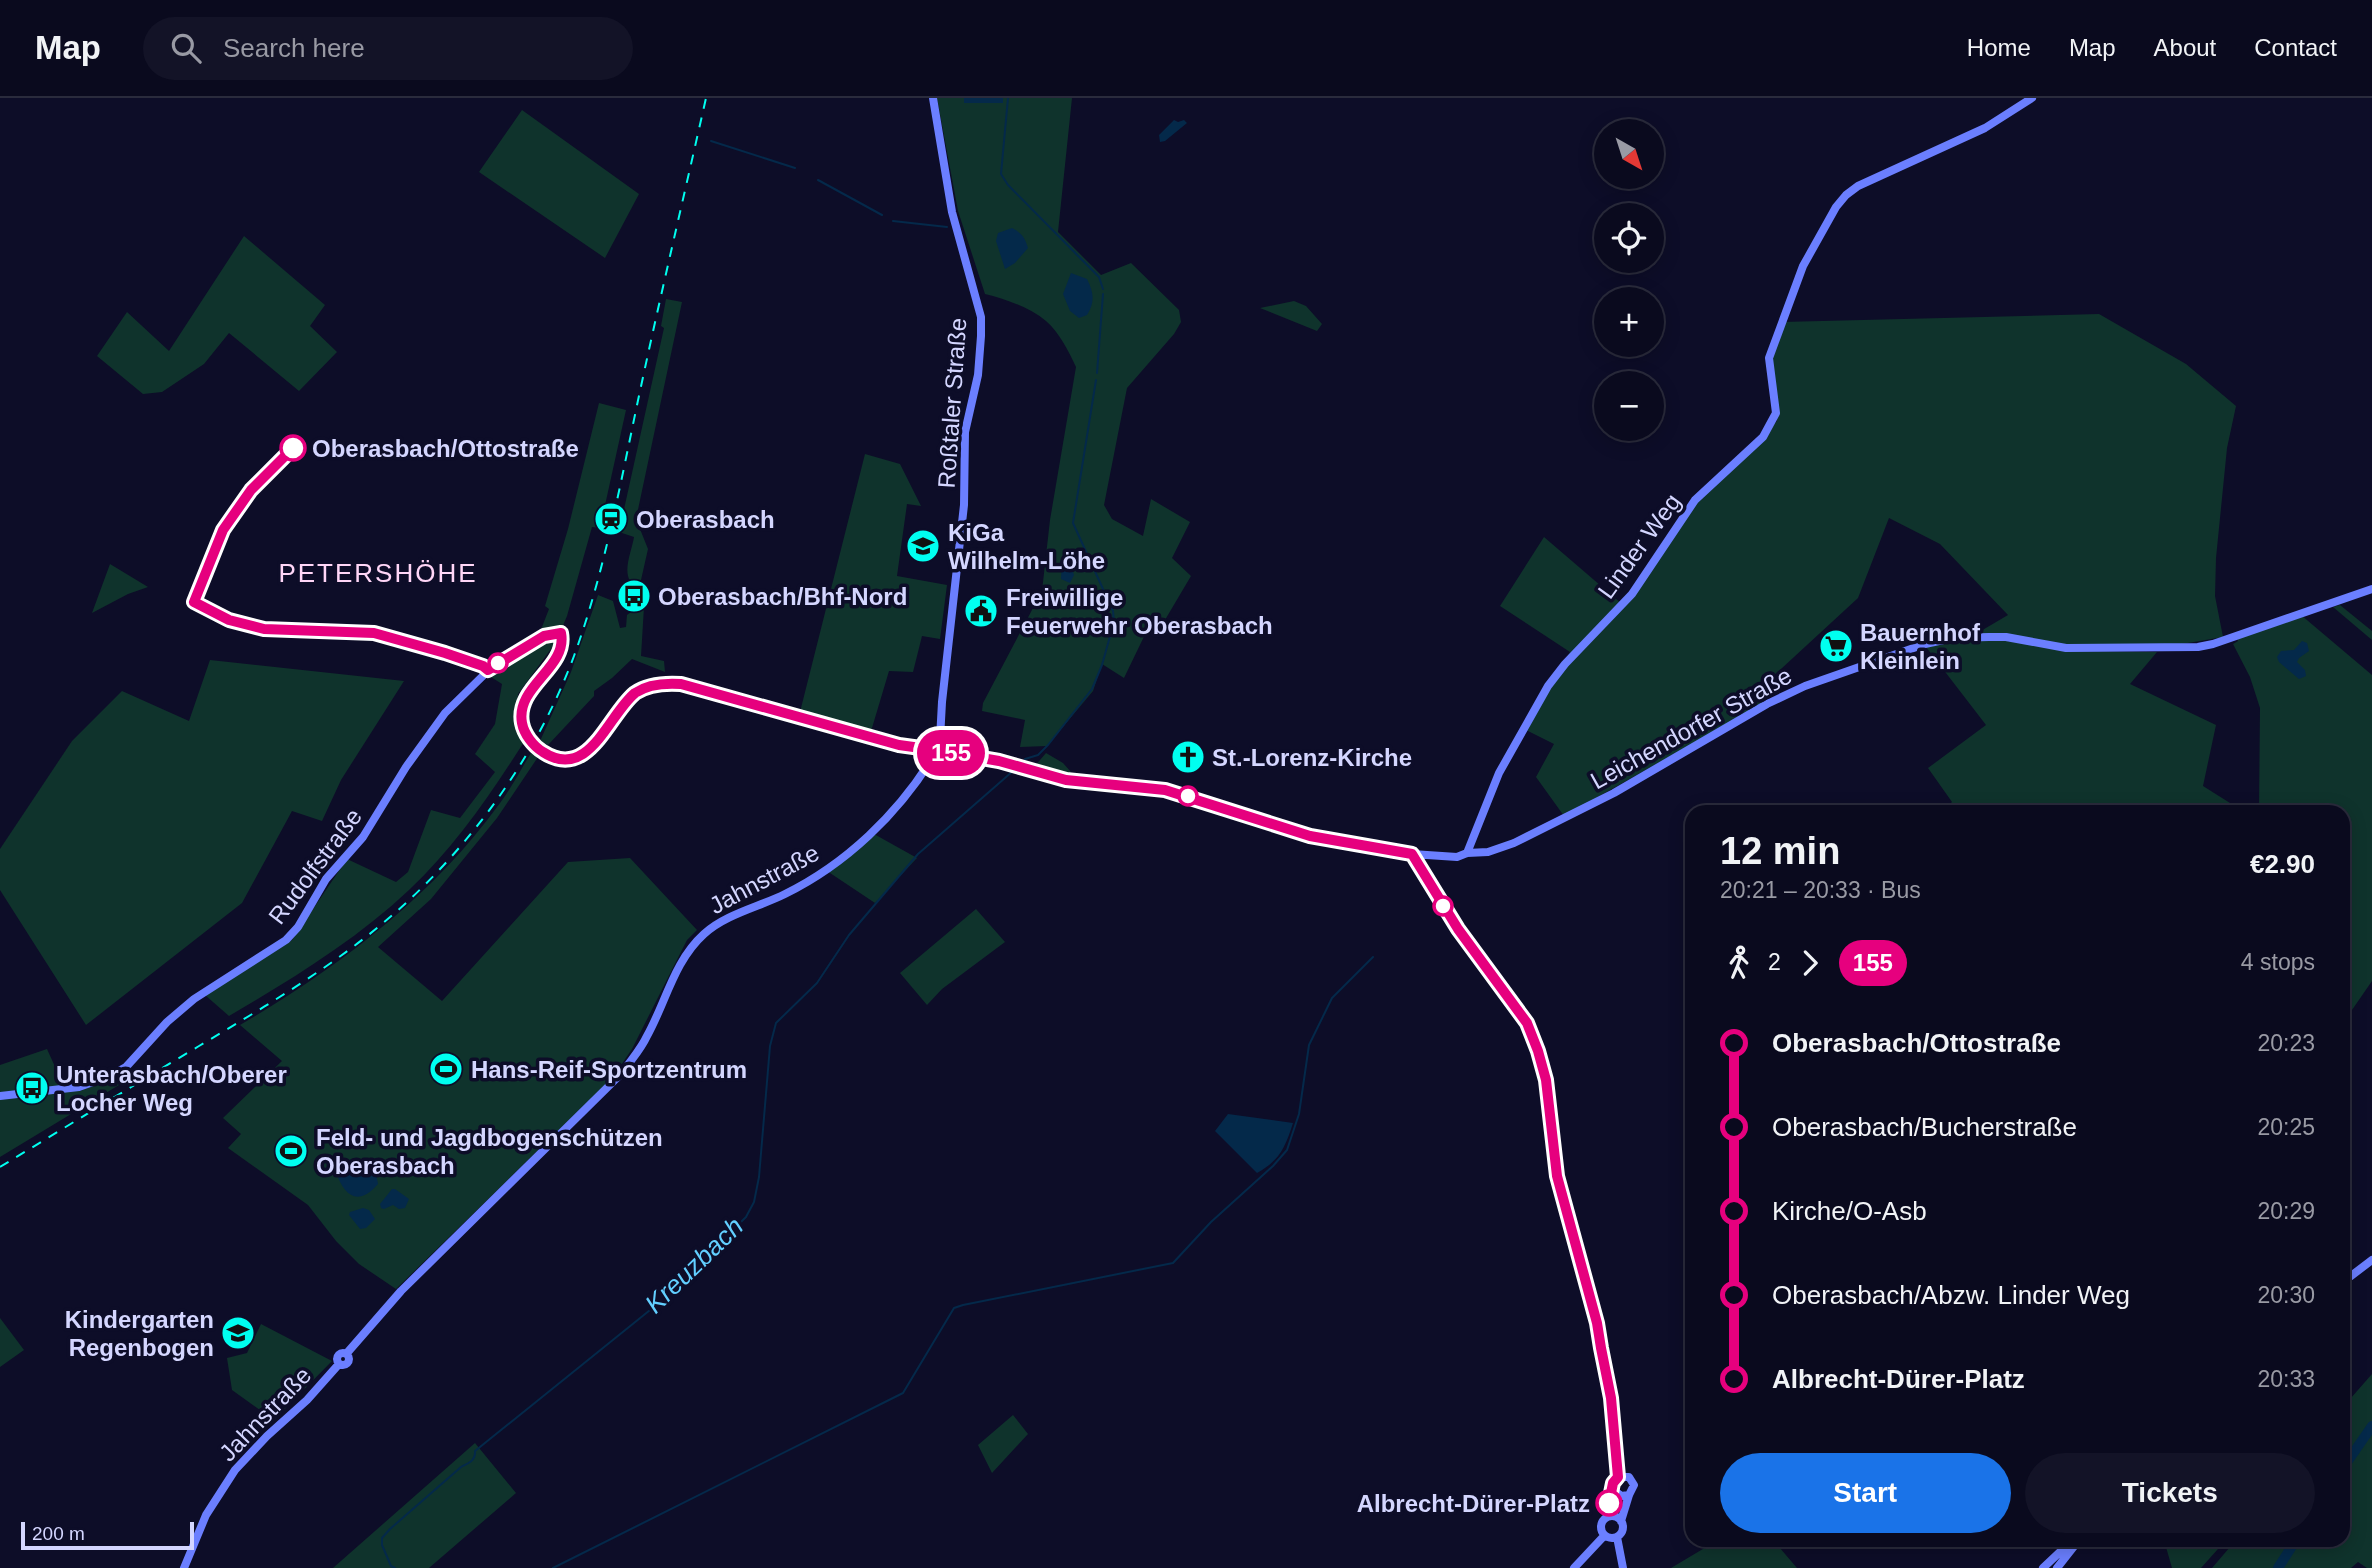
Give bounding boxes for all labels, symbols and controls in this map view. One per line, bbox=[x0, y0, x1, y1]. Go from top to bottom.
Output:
search box bbox=[143, 17, 633, 80]
text: Map bbox=[35, 29, 101, 66]
icon: search bbox=[167, 29, 205, 67]
text: Search here bbox=[223, 33, 365, 63]
text: Home bbox=[1967, 34, 2031, 61]
text: Map bbox=[2069, 34, 2116, 61]
text: About bbox=[2154, 34, 2216, 61]
text: Contact bbox=[2254, 34, 2337, 61]
north arrow bbox=[1594, 119, 1664, 189]
map controls bbox=[1594, 119, 1664, 441]
button: locate bbox=[1594, 203, 1664, 273]
button: + bbox=[1594, 287, 1664, 357]
street label: Roßtaler Straße bbox=[933, 317, 971, 489]
button: − bbox=[1594, 371, 1664, 441]
marker: Oberasbach/Ottostraße bbox=[280, 435, 306, 461]
place label: Oberasbach/Ottostraße bbox=[312, 435, 579, 462]
street label: Linder Weg bbox=[1592, 489, 1686, 603]
station icon: Oberasbach bbox=[592, 500, 630, 538]
place label: Oberasbach bbox=[636, 506, 775, 533]
place label: KiGa Wilhelm-Löhe bbox=[948, 519, 1105, 574]
school or university icon: KiGa Wilhelm-Löhe bbox=[904, 527, 942, 565]
district label: PETERSHÖHE bbox=[278, 558, 478, 588]
bus stop icon: Oberasbach/Bhf-Nord bbox=[615, 577, 653, 615]
place label: Oberasbach/Bhf-Nord bbox=[658, 583, 907, 610]
place label: Freiwillige Feuerwehr Oberasbach bbox=[1006, 584, 1273, 639]
public building icon: Freiwillige Feuerwehr Oberasbach bbox=[962, 592, 1000, 630]
place label: Bauernhof Kleinlein bbox=[1860, 619, 1981, 674]
supermarket icon: Bauernhof Kleinlein bbox=[1817, 627, 1855, 665]
unlabelled marker bbox=[488, 653, 508, 673]
street label: Leichendorfer Straße bbox=[1586, 662, 1796, 794]
line badge: 155 bbox=[911, 730, 991, 776]
church icon: St.-Lorenz-Kirche bbox=[1169, 738, 1207, 776]
text: 155 bbox=[931, 739, 971, 766]
place label: St.-Lorenz-Kirche bbox=[1212, 744, 1412, 771]
unlabelled marker bbox=[1178, 786, 1198, 806]
street label: Rudolfstraße bbox=[263, 803, 367, 929]
text: 12 min bbox=[1720, 830, 1840, 872]
street label: Jahnstraße bbox=[705, 839, 823, 919]
text: €2.90 bbox=[2250, 849, 2315, 879]
text: 20:21 – 20:33 · Bus bbox=[1720, 877, 1921, 903]
unlabelled marker bbox=[1433, 896, 1453, 916]
icon: walk bbox=[1720, 944, 1758, 982]
icon: forward bbox=[1791, 944, 1829, 982]
text: 2 bbox=[1768, 949, 1781, 975]
text: 155 bbox=[1853, 949, 1893, 976]
text: 4 stops bbox=[2241, 949, 2315, 975]
text: Oberasbach/Ottostraße bbox=[1772, 1028, 2061, 1058]
text: 20:23 bbox=[2257, 1030, 2315, 1056]
sports icon: Hans-Reif-Sportzentrum bbox=[427, 1050, 465, 1088]
place label: Hans-Reif-Sportzentrum bbox=[471, 1056, 747, 1083]
place label: Unterasbach/Oberer Locher Weg bbox=[56, 1061, 287, 1116]
bus stop icon: Unterasbach/Oberer Locher Weg bbox=[13, 1069, 51, 1107]
text: Oberasbach/Bucherstraße bbox=[1772, 1112, 2077, 1142]
text: 20:25 bbox=[2257, 1114, 2315, 1140]
place label: Feld- und Jagdbogenschützen Oberasbach bbox=[316, 1124, 663, 1179]
sports icon: Feld- und Jagdbogenschützen Oberasbach bbox=[272, 1132, 310, 1170]
text: Kirche/O-Asb bbox=[1772, 1196, 1927, 1226]
text: 20:29 bbox=[2257, 1198, 2315, 1224]
water label: Kreuzbach bbox=[639, 1211, 749, 1319]
text: Oberasbach/Abzw. Linder Weg bbox=[1772, 1280, 2130, 1310]
text: 20:30 bbox=[2257, 1282, 2315, 1308]
place label: Kindergarten Regenbogen bbox=[65, 1306, 214, 1361]
school or university icon: Kindergarten Regenbogen bbox=[219, 1314, 257, 1352]
street label: Jahnstraße bbox=[214, 1361, 316, 1467]
text: Albrecht-Dürer-Platz bbox=[1772, 1364, 2025, 1394]
text: 20:33 bbox=[2257, 1366, 2315, 1392]
button: Start bbox=[1720, 1453, 2011, 1533]
button: Tickets bbox=[2025, 1453, 2315, 1533]
place label: Albrecht-Dürer-Platz bbox=[1357, 1490, 1590, 1517]
marker: Albrecht-Dürer-Platz bbox=[1596, 1490, 1622, 1516]
scale bar bbox=[21, 1519, 194, 1551]
text: 200 m bbox=[32, 1523, 85, 1544]

